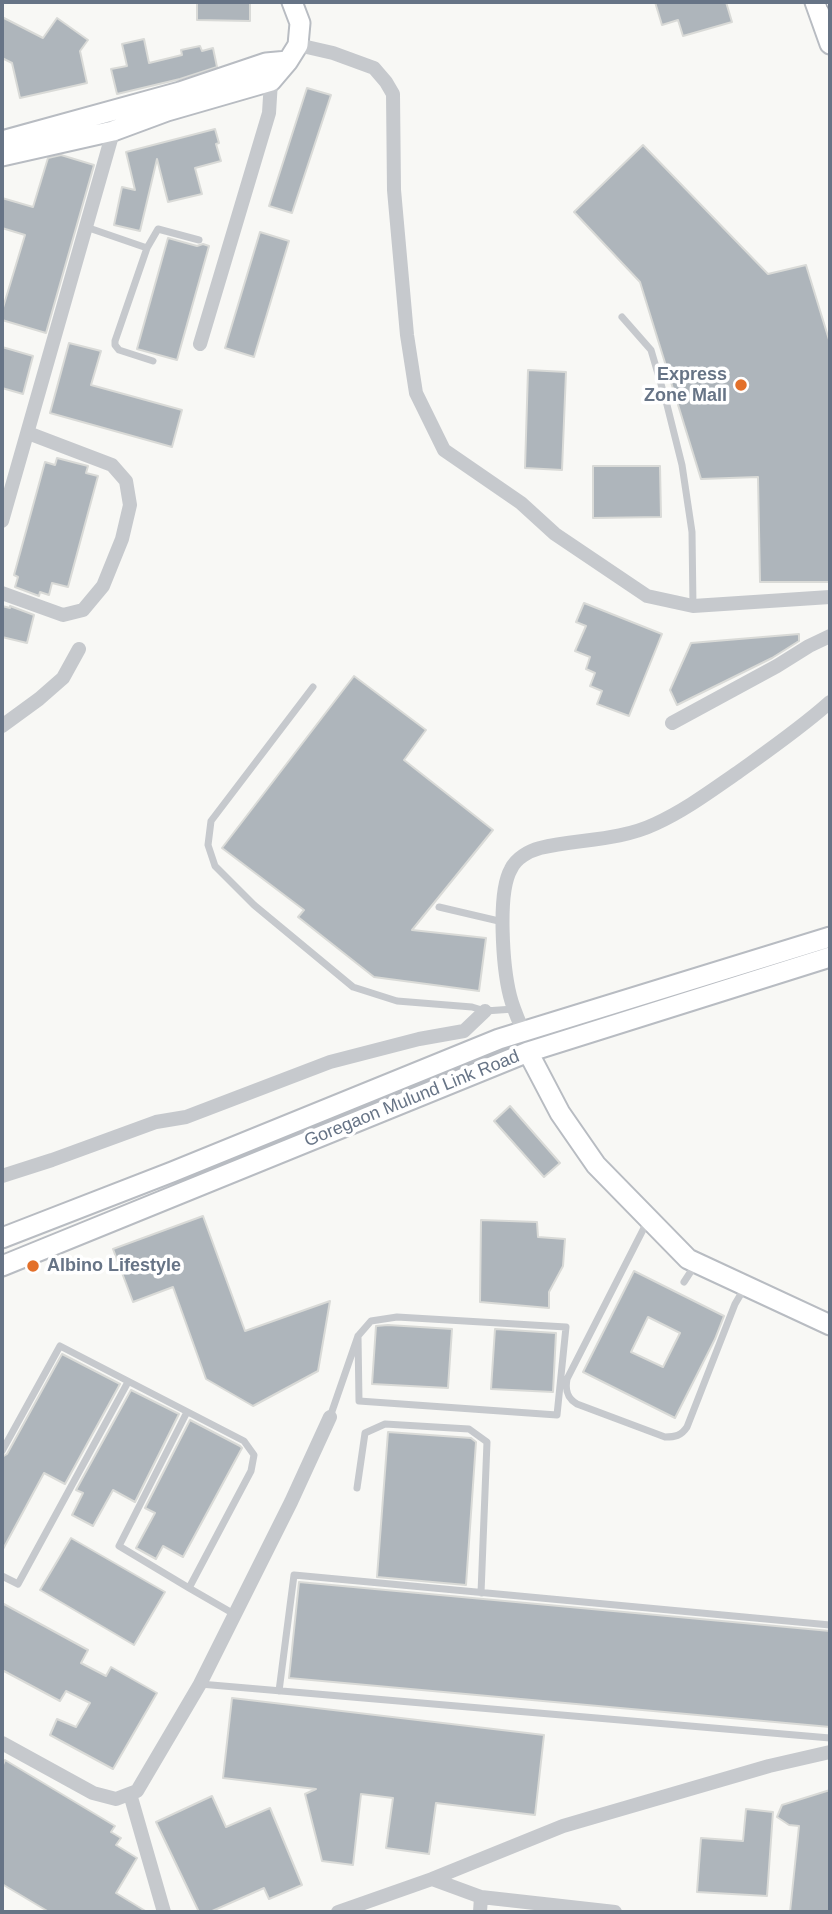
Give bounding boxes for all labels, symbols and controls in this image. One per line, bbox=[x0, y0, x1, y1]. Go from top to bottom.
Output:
place label: Express Zone Mall bbox=[644, 364, 727, 406]
marker: Express Zone Mall bbox=[733, 377, 749, 393]
street label: Goregaon Mulund Link Road bbox=[301, 1046, 523, 1152]
place label: Albino Lifestyle bbox=[47, 1255, 181, 1277]
marker: Albino Lifestyle bbox=[25, 1258, 41, 1274]

